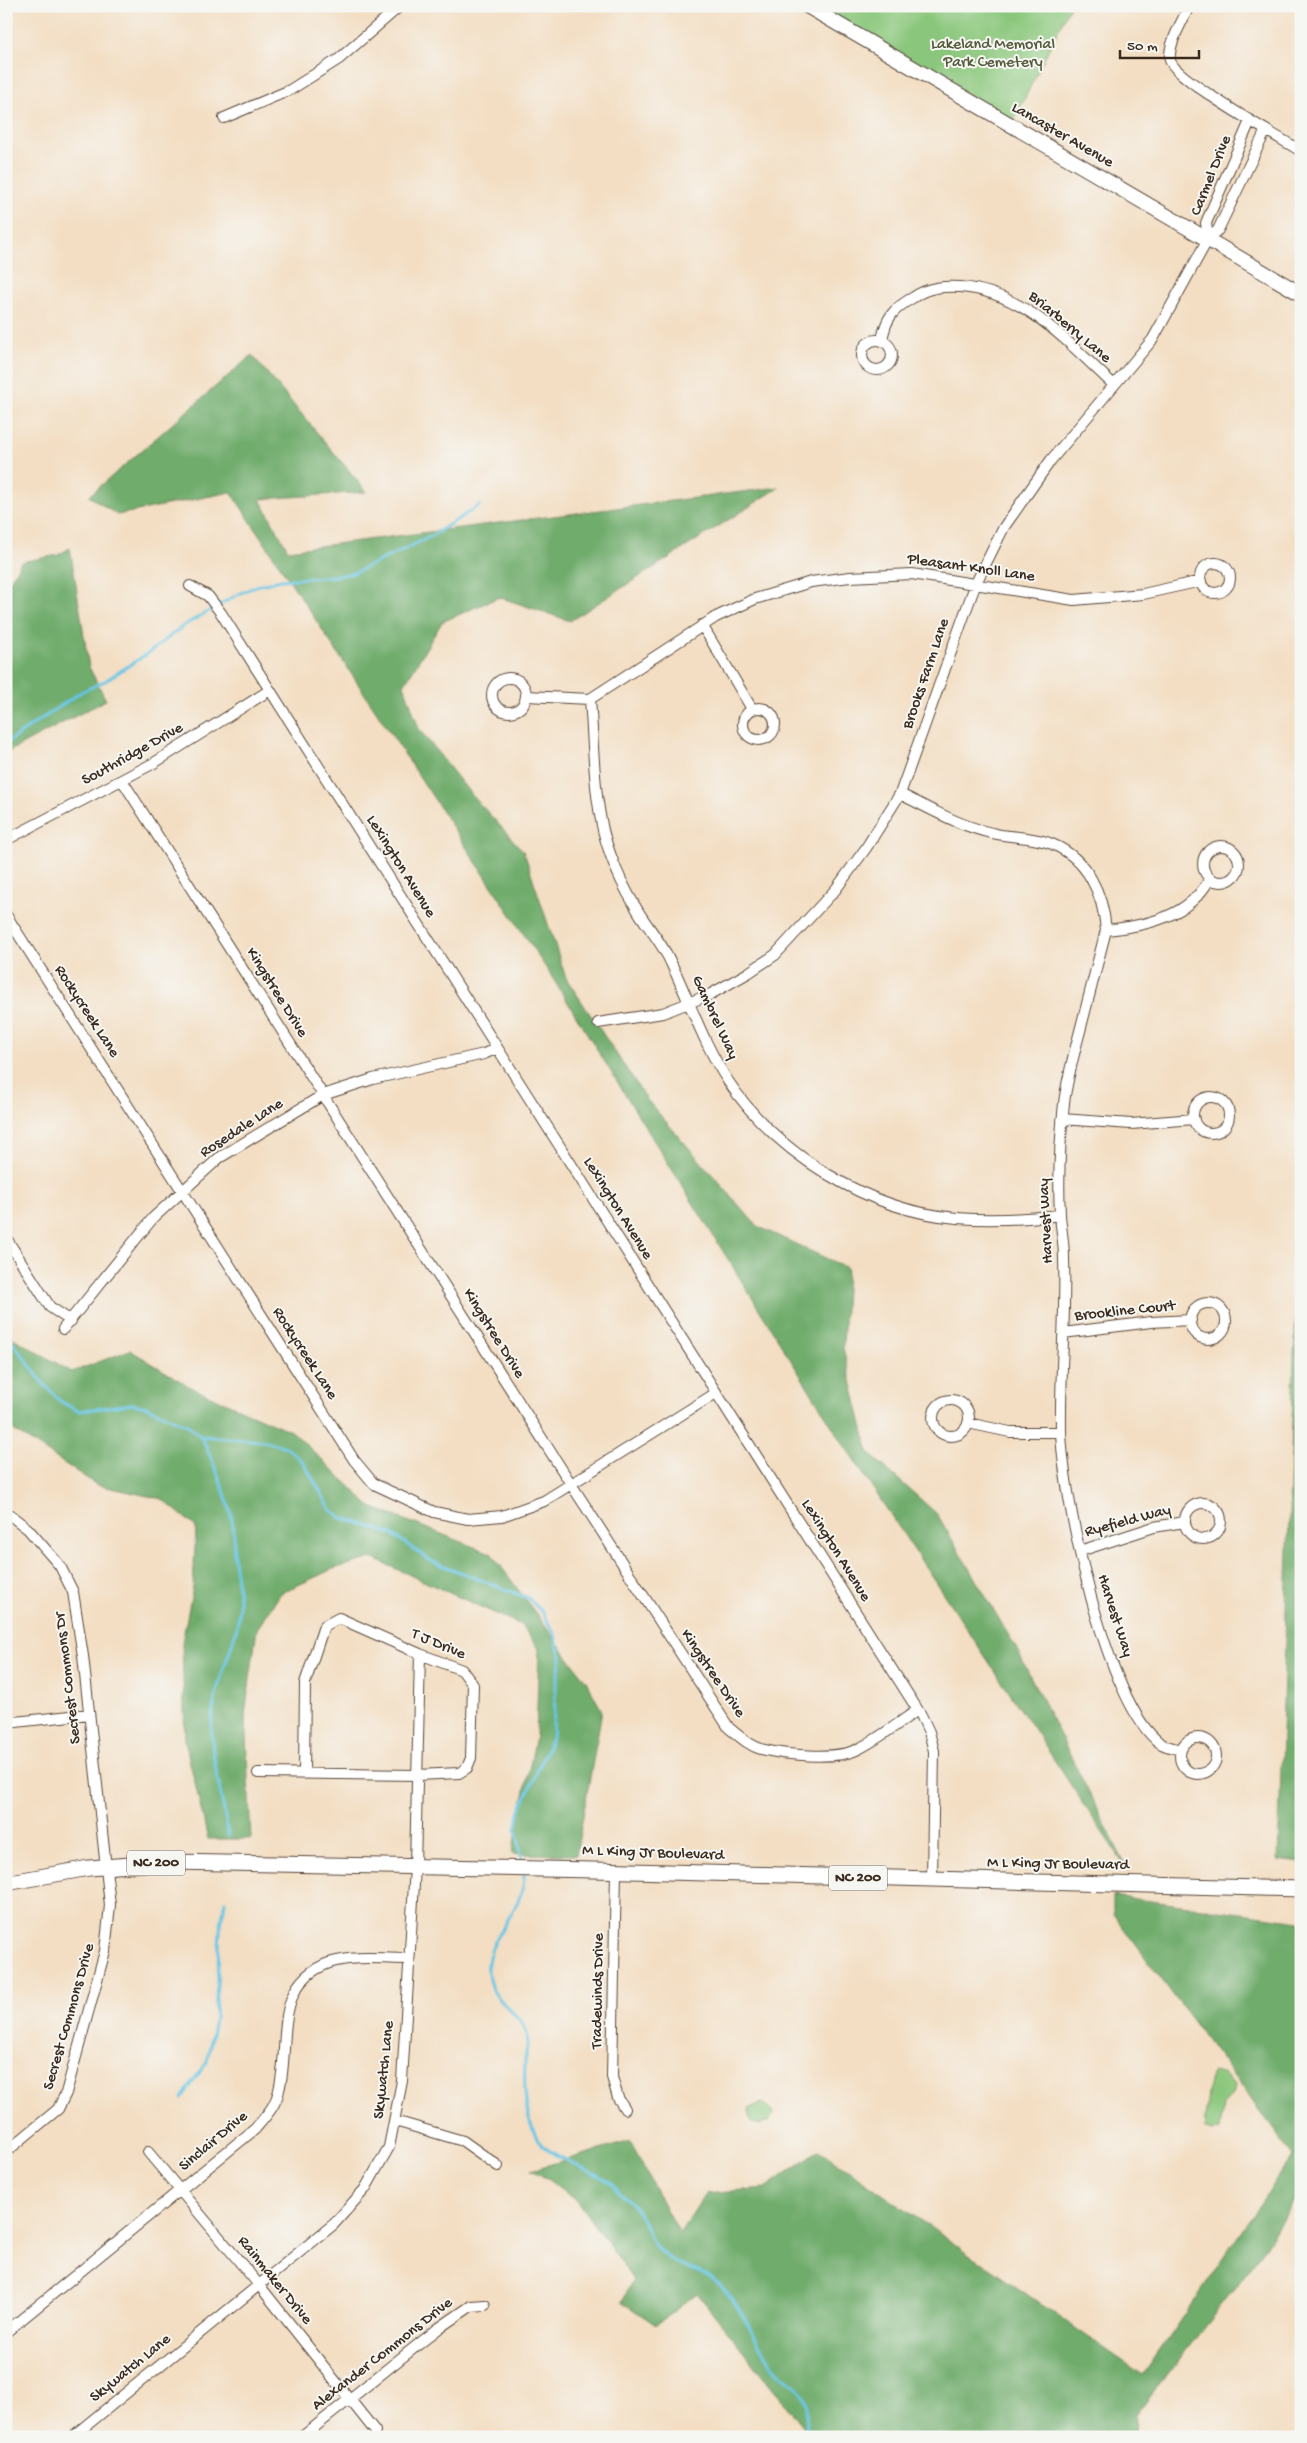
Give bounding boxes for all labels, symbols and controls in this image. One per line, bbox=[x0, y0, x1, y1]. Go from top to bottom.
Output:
scale bar bbox=[1120, 28, 1198, 60]
park label: Lakeland Memorial Park Cemetery bbox=[931, 36, 1055, 73]
text: 50 m bbox=[1127, 38, 1158, 56]
street label: Lancaster Avenue bbox=[1007, 99, 1117, 173]
street label: Carmel Drive bbox=[1187, 132, 1237, 219]
street label: Briarberry Lane bbox=[1023, 287, 1115, 369]
street label: Pleasant Knoll Lane bbox=[905, 551, 1037, 587]
street label: Brooks Farm Lane bbox=[899, 615, 955, 733]
street label: Southridge Drive bbox=[79, 719, 188, 791]
street label: Lexington Avenue bbox=[361, 812, 439, 922]
street label: Kingstree Drive bbox=[241, 945, 312, 1042]
street label: Rockycreek Lane bbox=[49, 962, 123, 1062]
street label: Gambrel Way bbox=[686, 973, 742, 1063]
street label: Rosedale Lane bbox=[197, 1095, 288, 1163]
street label: Lexington Avenue bbox=[578, 1154, 656, 1264]
street label: Harvest Way bbox=[1035, 1178, 1059, 1264]
street label: Kingstree Drive bbox=[458, 1286, 529, 1383]
street label: Brookline Court bbox=[1073, 1297, 1178, 1327]
street label: Rockycreek Lane bbox=[267, 1304, 341, 1404]
street label: Lexington Avenue bbox=[796, 1496, 874, 1606]
street label: Ryefield Way bbox=[1083, 1501, 1173, 1543]
street label: Harvest Way bbox=[1092, 1572, 1136, 1660]
street label: Secrest Commons Dr bbox=[51, 1610, 87, 1745]
street label: T J Drive bbox=[407, 1625, 469, 1665]
street label: Kingstree Drive bbox=[676, 1626, 749, 1722]
street label: M L King Jr Boulevard bbox=[582, 1842, 726, 1866]
road number: NC 200 bbox=[127, 1850, 185, 1876]
street label: M L King Jr Boulevard bbox=[987, 1854, 1131, 1876]
road number: NC 200 bbox=[829, 1866, 887, 1890]
street label: Tradewinds Drive bbox=[588, 1932, 610, 2050]
street label: Secrest Commons Drive bbox=[40, 1941, 100, 2092]
street label: Skywatch Lane bbox=[370, 2019, 400, 2120]
street label: Sinclair Drive bbox=[176, 2107, 253, 2176]
street label: Rainmaker Drive bbox=[233, 2233, 316, 2330]
street label: Alexander Commons Drive bbox=[309, 2294, 458, 2416]
street label: Skywatch Lane bbox=[87, 2330, 176, 2407]

